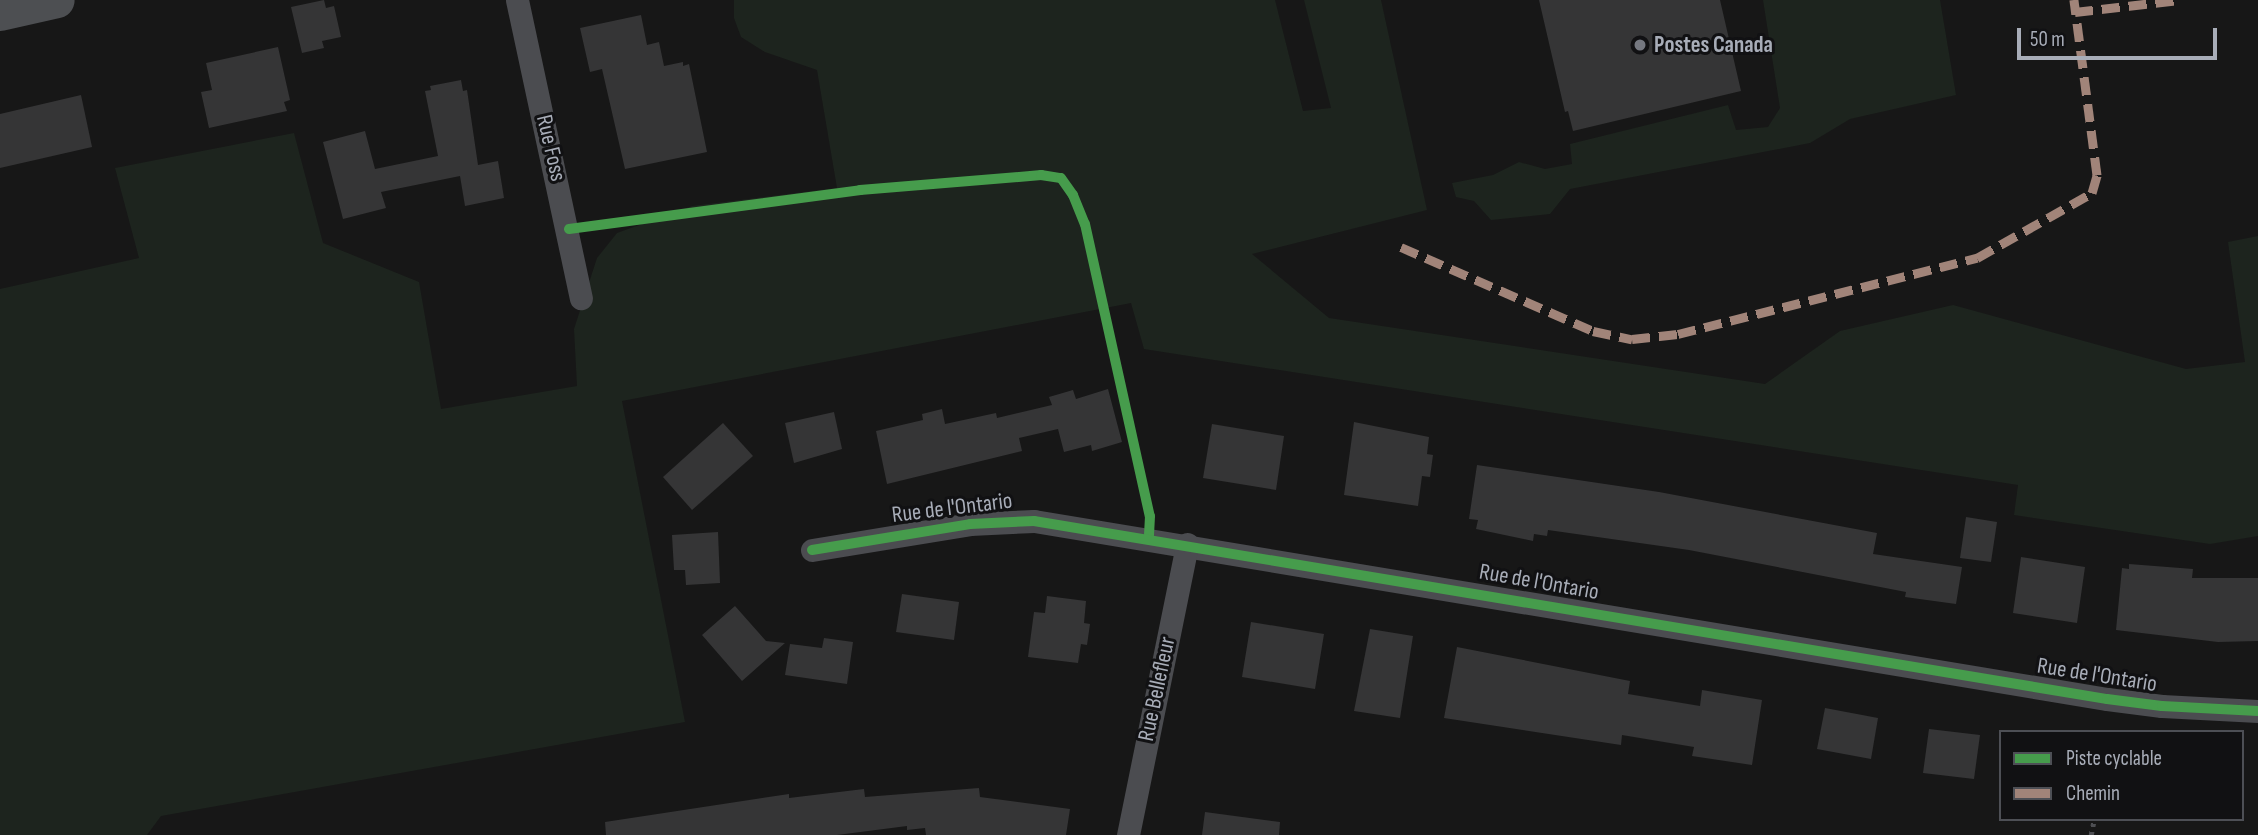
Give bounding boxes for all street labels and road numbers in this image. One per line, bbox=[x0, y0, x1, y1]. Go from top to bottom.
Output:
street label: Rue Foss bbox=[530, 112, 572, 184]
street label: Rue de l'Ontario bbox=[890, 487, 1014, 529]
street label: Rue de l'Ontario bbox=[1477, 558, 1601, 606]
street label: Rue Bellefleur bbox=[1132, 634, 1182, 744]
street label: Rue de l'Ontario bbox=[2035, 652, 2159, 698]

